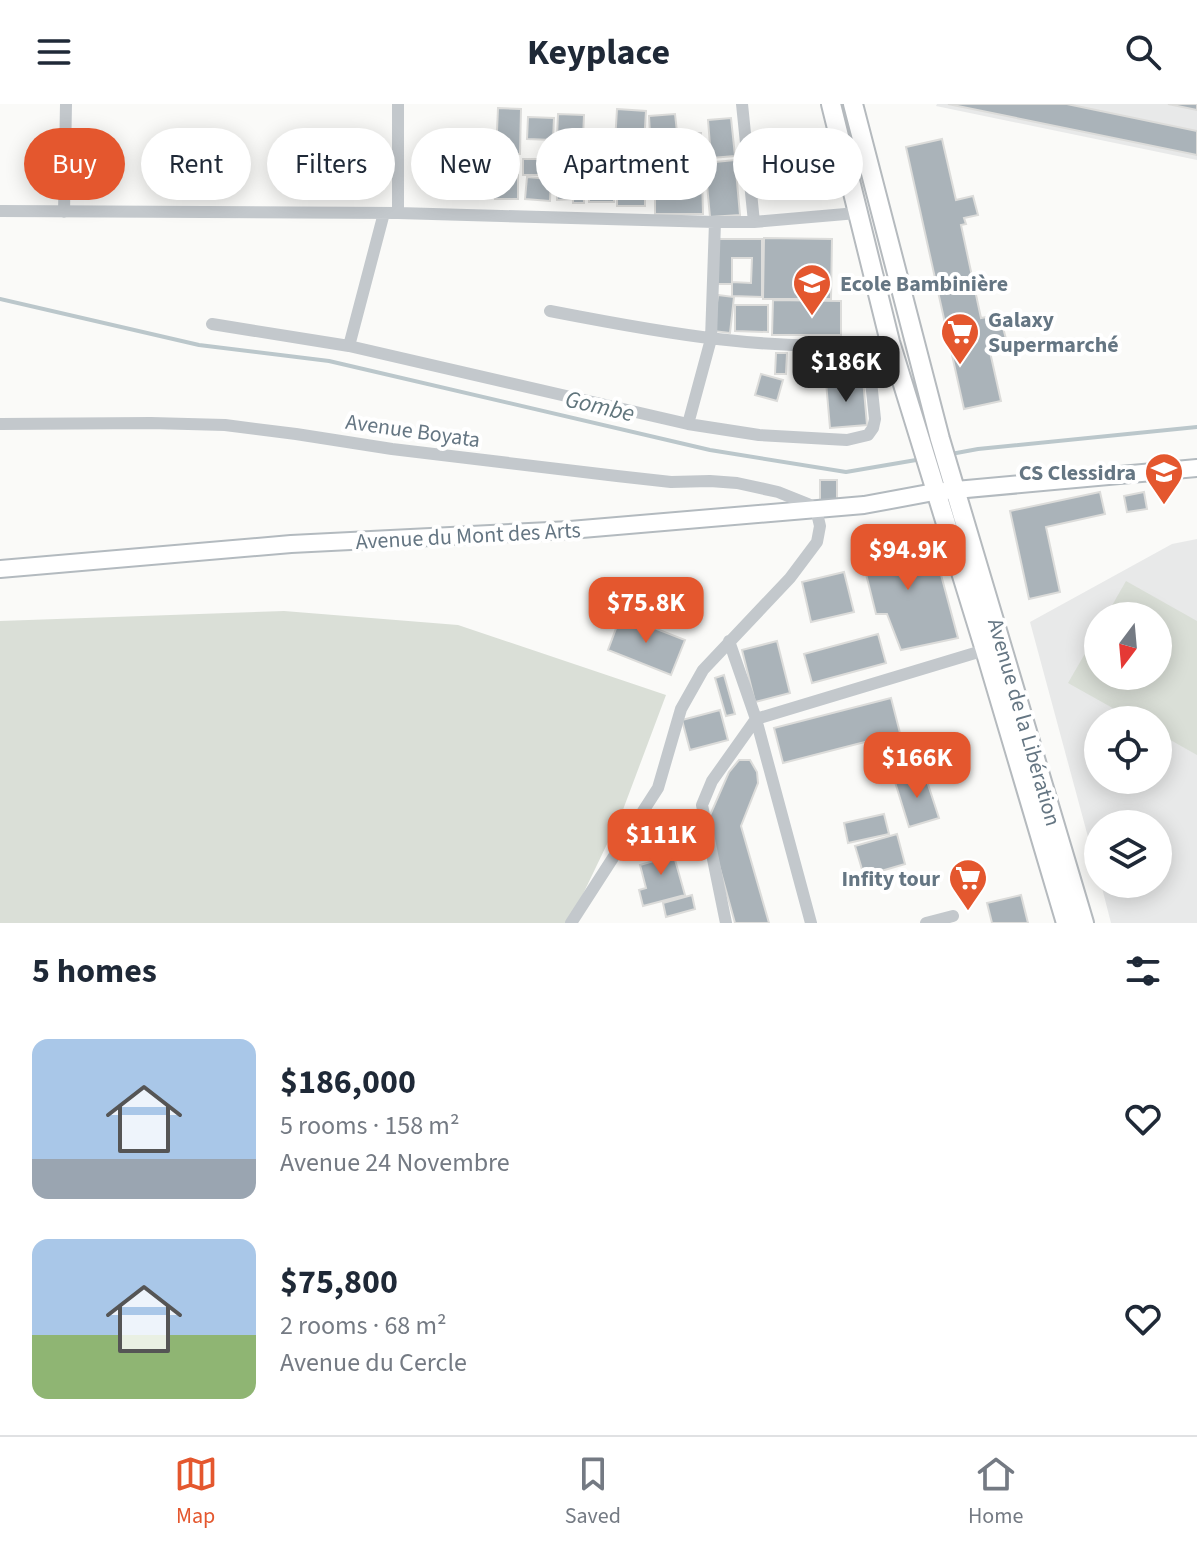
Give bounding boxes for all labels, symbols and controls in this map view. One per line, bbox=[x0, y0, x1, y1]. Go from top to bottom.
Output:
text: Keyplace bbox=[527, 27, 670, 78]
icon: menu bbox=[32, 30, 76, 74]
icon: search bbox=[1121, 30, 1165, 74]
chip: Buy bbox=[24, 128, 125, 200]
chip: Rent bbox=[141, 128, 251, 200]
chip: Filters bbox=[267, 128, 395, 200]
chip: New bbox=[411, 128, 520, 200]
chip: Apartment bbox=[536, 128, 717, 200]
chip: House bbox=[733, 128, 863, 200]
school or university icon: Ecole Bambinière bbox=[791, 262, 833, 317]
place label: Ecole Bambinière bbox=[840, 268, 1008, 300]
place label: Galaxy Supermarché bbox=[988, 304, 1119, 361]
supermarket icon: Galaxy Supermarché bbox=[939, 311, 981, 366]
pin: $186K bbox=[790, 336, 902, 404]
text: $186K bbox=[811, 343, 881, 380]
water label: Gombe bbox=[562, 382, 638, 431]
street label: Avenue Boyata bbox=[343, 406, 482, 456]
school or university icon: CS Clessidra bbox=[1143, 451, 1185, 506]
place label: CS Clessidra bbox=[1019, 457, 1136, 489]
street label: Avenue du Mont des Arts bbox=[355, 514, 581, 558]
pin: $94.9K bbox=[843, 524, 973, 592]
text: $94.9K bbox=[869, 531, 947, 568]
pin: $75.8K bbox=[581, 577, 711, 645]
text: $75.8K bbox=[607, 584, 685, 621]
north arrow bbox=[1084, 602, 1172, 690]
map controls bbox=[1084, 602, 1172, 898]
street label: Avenue de la Libération bbox=[979, 615, 1069, 830]
button: locate bbox=[1084, 706, 1172, 794]
pin: $166K bbox=[861, 732, 973, 800]
text: $166K bbox=[882, 739, 952, 776]
pin: $111K bbox=[605, 809, 717, 877]
button: layers bbox=[1084, 810, 1172, 898]
text: $111K bbox=[626, 816, 696, 853]
supermarket icon: Infity tour bbox=[947, 857, 989, 912]
place label: Infity tour bbox=[841, 863, 940, 895]
text: 5 homes bbox=[32, 947, 157, 996]
icon: filters bbox=[1121, 949, 1165, 993]
text: $186,000 bbox=[280, 1058, 416, 1107]
icon: home bbox=[96, 1071, 192, 1167]
icon: heart bbox=[1121, 1097, 1165, 1141]
text: 5 rooms · 158 m² bbox=[280, 1107, 459, 1144]
text: Avenue 24 Novembre bbox=[280, 1144, 510, 1181]
text: $75,800 bbox=[280, 1258, 398, 1307]
icon: home bbox=[96, 1271, 192, 1367]
icon: heart bbox=[1121, 1297, 1165, 1341]
text: 2 rooms · 68 m² bbox=[280, 1307, 447, 1344]
text: Avenue du Cercle bbox=[280, 1344, 467, 1381]
tab: Map bbox=[174, 1452, 218, 1532]
tab: Saved bbox=[565, 1452, 621, 1532]
tab: Home bbox=[968, 1452, 1023, 1532]

